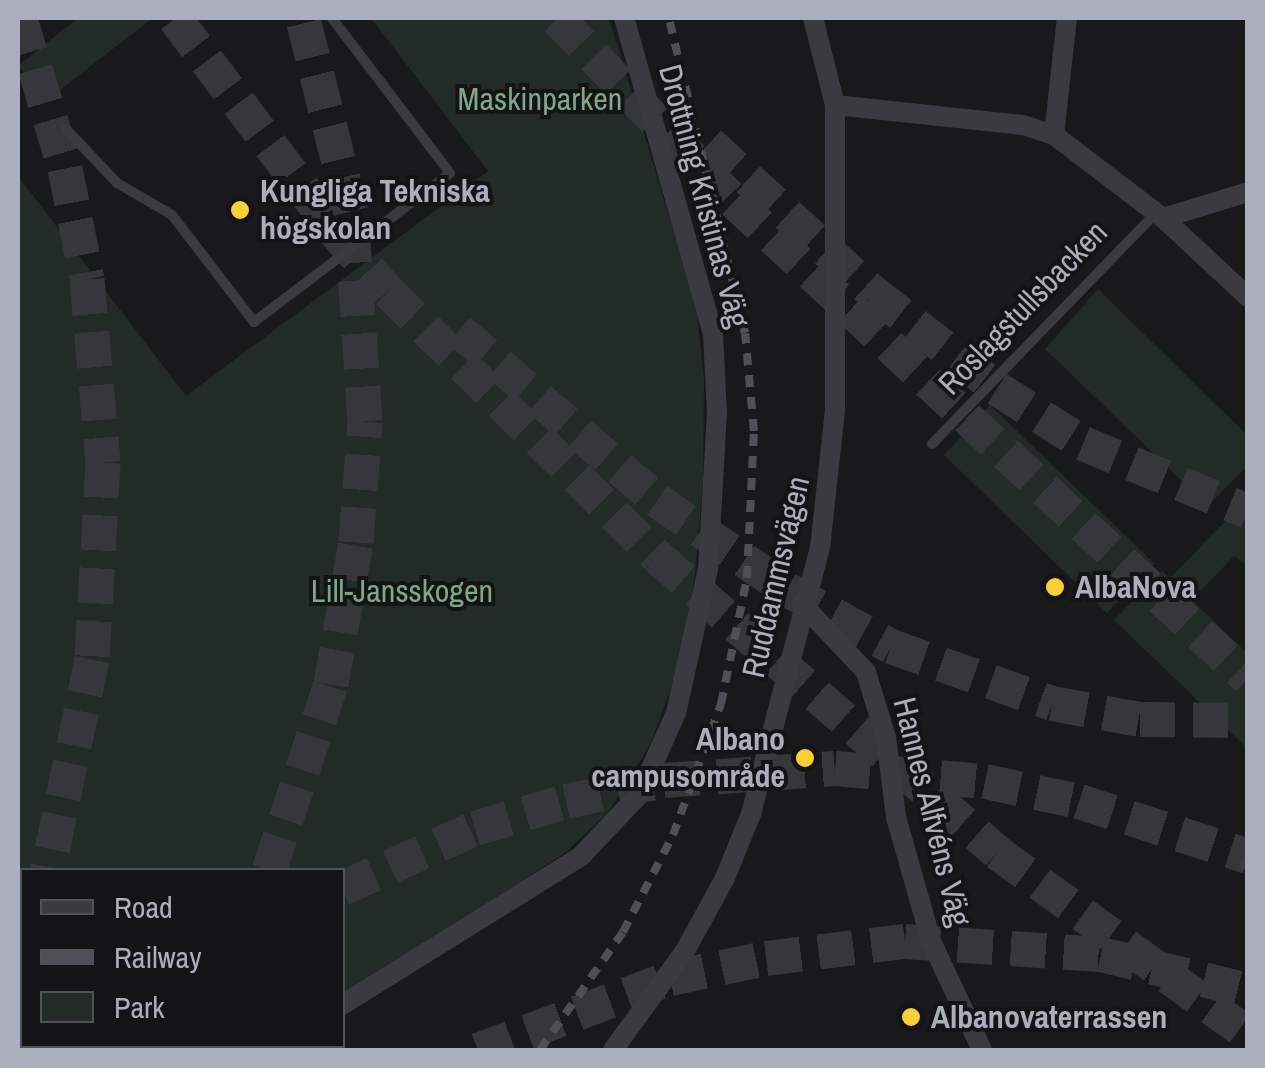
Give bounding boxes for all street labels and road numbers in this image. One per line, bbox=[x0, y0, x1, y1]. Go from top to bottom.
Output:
street label: Drottning Kristinas Väg bbox=[650, 60, 758, 332]
street label: Roslagstullsbacken bbox=[931, 213, 1115, 403]
street label: Ruddammsvägen bbox=[734, 473, 818, 681]
street label: Hannes Alfvéns Väg bbox=[885, 693, 979, 931]

